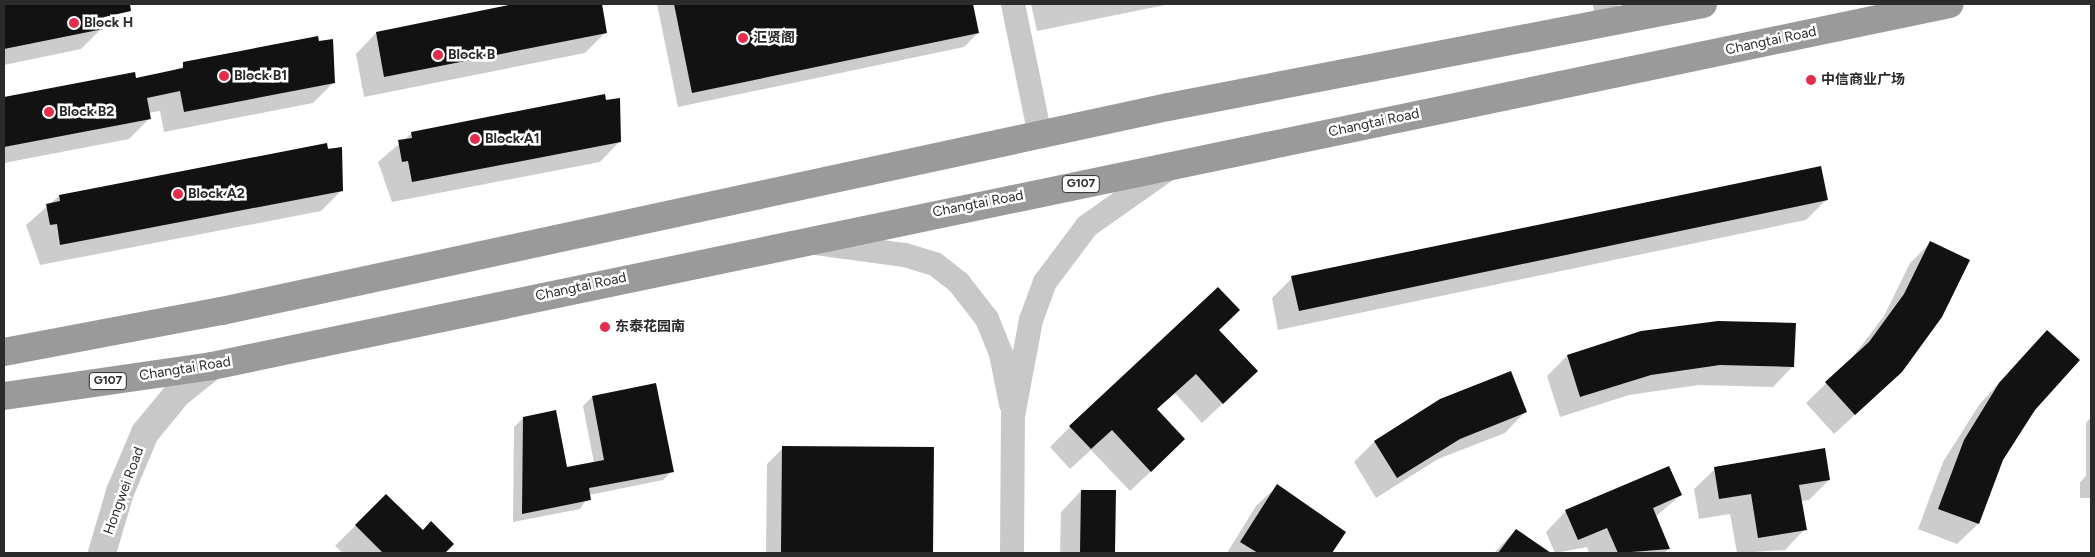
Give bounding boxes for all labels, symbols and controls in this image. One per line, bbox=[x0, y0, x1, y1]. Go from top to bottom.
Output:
place label: Block H bbox=[84, 15, 133, 31]
marker: Block H bbox=[68, 17, 80, 29]
street label: Changtai Road bbox=[1724, 23, 1818, 59]
place label: 汇贤阁 bbox=[753, 30, 795, 46]
marker: 汇贤阁 bbox=[737, 32, 749, 44]
place label: Block B bbox=[448, 47, 495, 63]
marker: Block B bbox=[432, 49, 444, 61]
place label: Block B1 bbox=[234, 68, 287, 84]
marker: Block B1 bbox=[218, 70, 230, 82]
place label: 中信商业广场 bbox=[1821, 72, 1905, 88]
marker: 中信商业广场 bbox=[1805, 74, 1817, 86]
place label: Block B2 bbox=[59, 104, 114, 120]
street label: Changtai Road bbox=[1327, 105, 1421, 141]
marker: Block B2 bbox=[43, 106, 55, 118]
place label: Block A1 bbox=[485, 131, 540, 147]
marker: Block A1 bbox=[469, 133, 481, 145]
road number: G107 bbox=[1061, 174, 1101, 193]
place label: Block A2 bbox=[188, 186, 245, 202]
street label: Changtai Road bbox=[931, 187, 1025, 221]
marker: Block A2 bbox=[172, 188, 184, 200]
street label: Changtai Road bbox=[534, 269, 628, 305]
place label: 东泰花园南 bbox=[615, 319, 685, 335]
marker: 东泰花园南 bbox=[599, 321, 611, 333]
street label: Changtai Road bbox=[138, 353, 232, 385]
road number: G107 bbox=[88, 372, 128, 391]
street label: Hongwei Road bbox=[100, 445, 148, 537]

